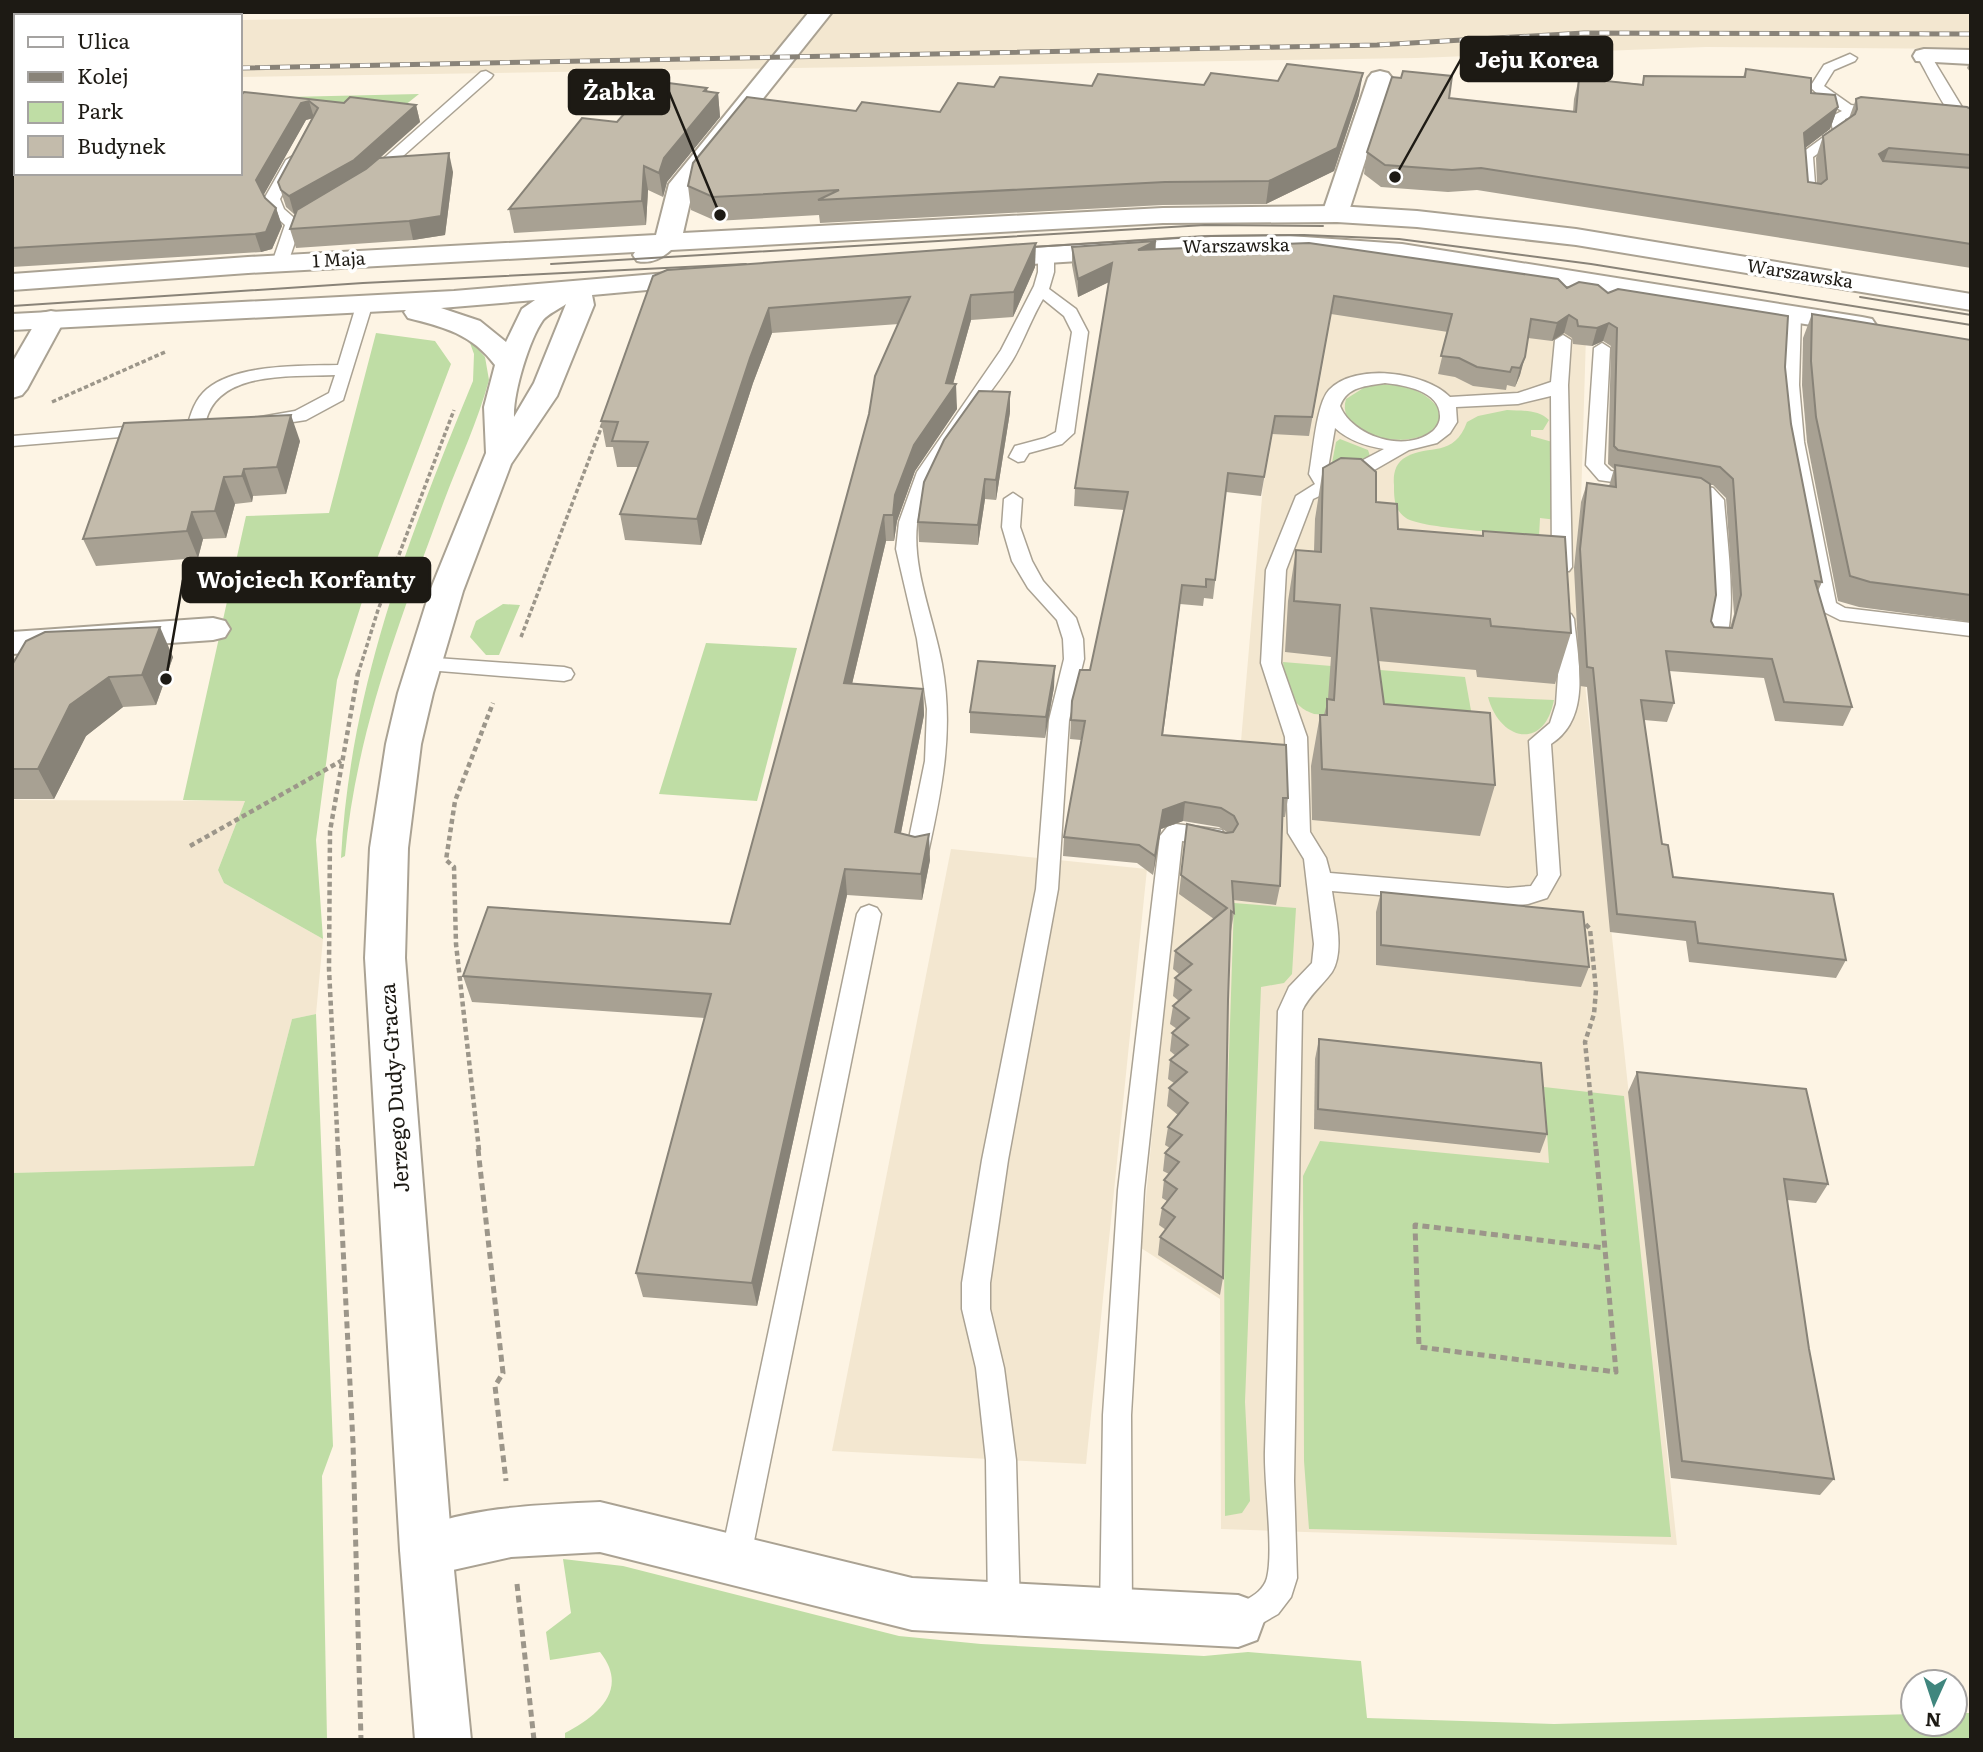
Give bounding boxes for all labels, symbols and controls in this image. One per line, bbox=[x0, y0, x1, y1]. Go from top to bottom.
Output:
legend bbox=[14, 14, 242, 175]
text: Ulica bbox=[77, 24, 131, 55]
callout: Jeju Korea bbox=[1461, 37, 1612, 81]
text: Jeju Korea bbox=[1475, 41, 1600, 75]
text: Kolej bbox=[77, 59, 129, 90]
callout: Żabka bbox=[569, 70, 669, 114]
text: Żabka bbox=[583, 73, 656, 107]
text: Park bbox=[77, 94, 123, 125]
text: Budynek bbox=[77, 129, 166, 160]
street label: Warszawska bbox=[1182, 230, 1290, 259]
street label: 1 Maja bbox=[312, 244, 366, 273]
street label: Warszawska bbox=[1745, 251, 1856, 294]
callout: Wojciech Korfanty bbox=[183, 558, 430, 602]
text: Wojciech Korfanty bbox=[197, 561, 415, 595]
street label: Jerzego Dudy-Gracza bbox=[370, 982, 415, 1194]
north arrow bbox=[1899, 1668, 1969, 1738]
text: N bbox=[1924, 1707, 1942, 1735]

